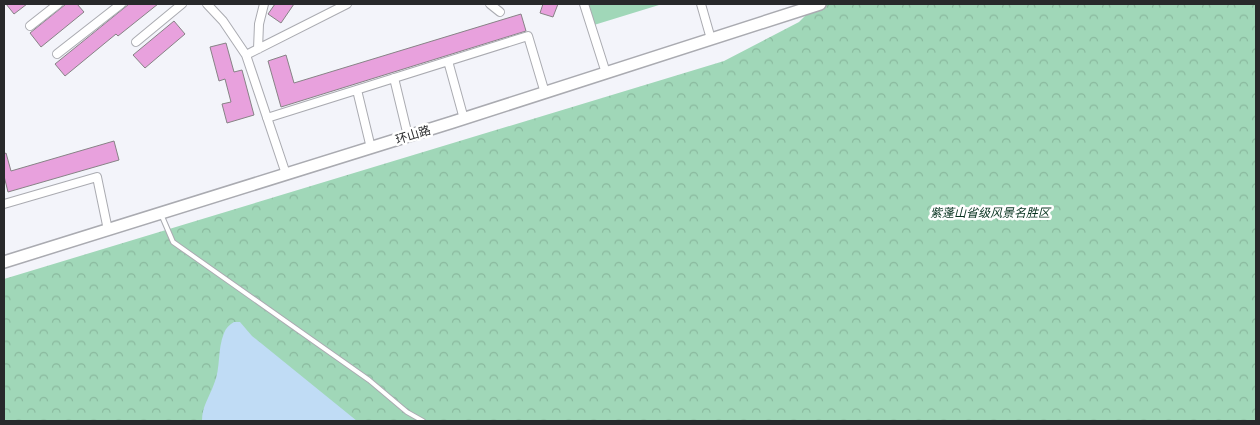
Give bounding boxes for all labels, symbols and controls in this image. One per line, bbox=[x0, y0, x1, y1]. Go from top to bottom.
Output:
street label: 环山路 bbox=[394, 123, 432, 147]
park label: 紫蓬山省级风景名胜区 bbox=[930, 206, 1052, 220]

